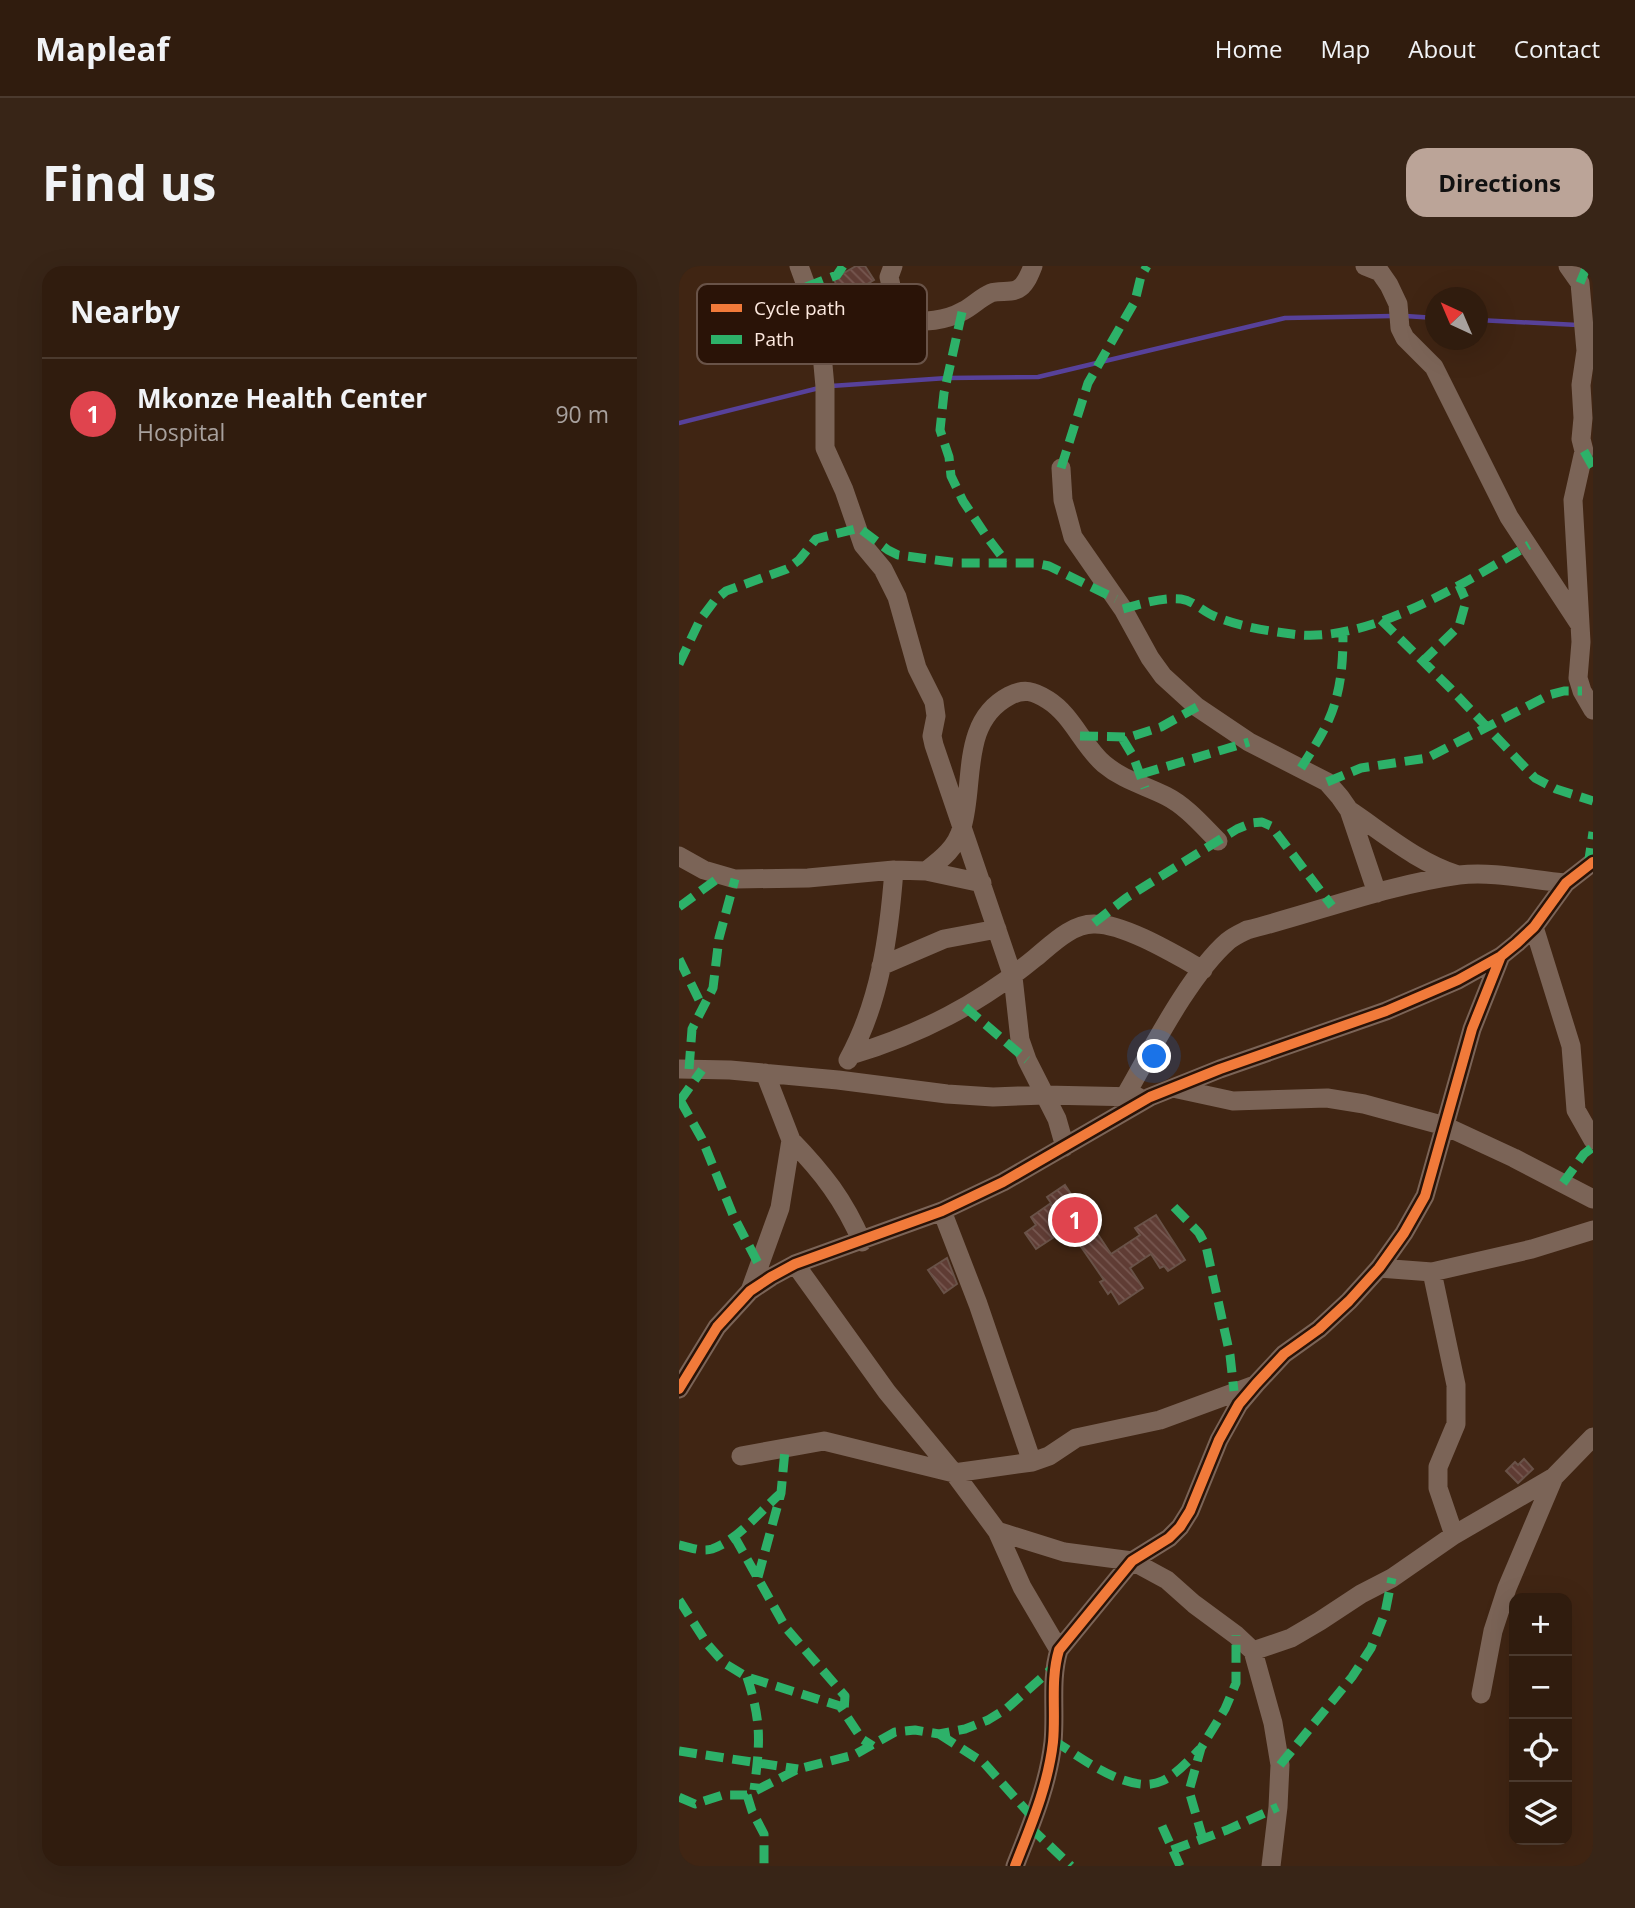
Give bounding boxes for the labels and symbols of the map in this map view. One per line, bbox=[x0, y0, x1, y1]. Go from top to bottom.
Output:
legend bbox=[697, 284, 927, 364]
north arrow bbox=[1425, 287, 1488, 350]
text: Cycle path bbox=[754, 295, 846, 321]
text: Path bbox=[754, 326, 794, 352]
your location bbox=[1137, 1039, 1171, 1073]
pin: 1 bbox=[1052, 1194, 1098, 1246]

